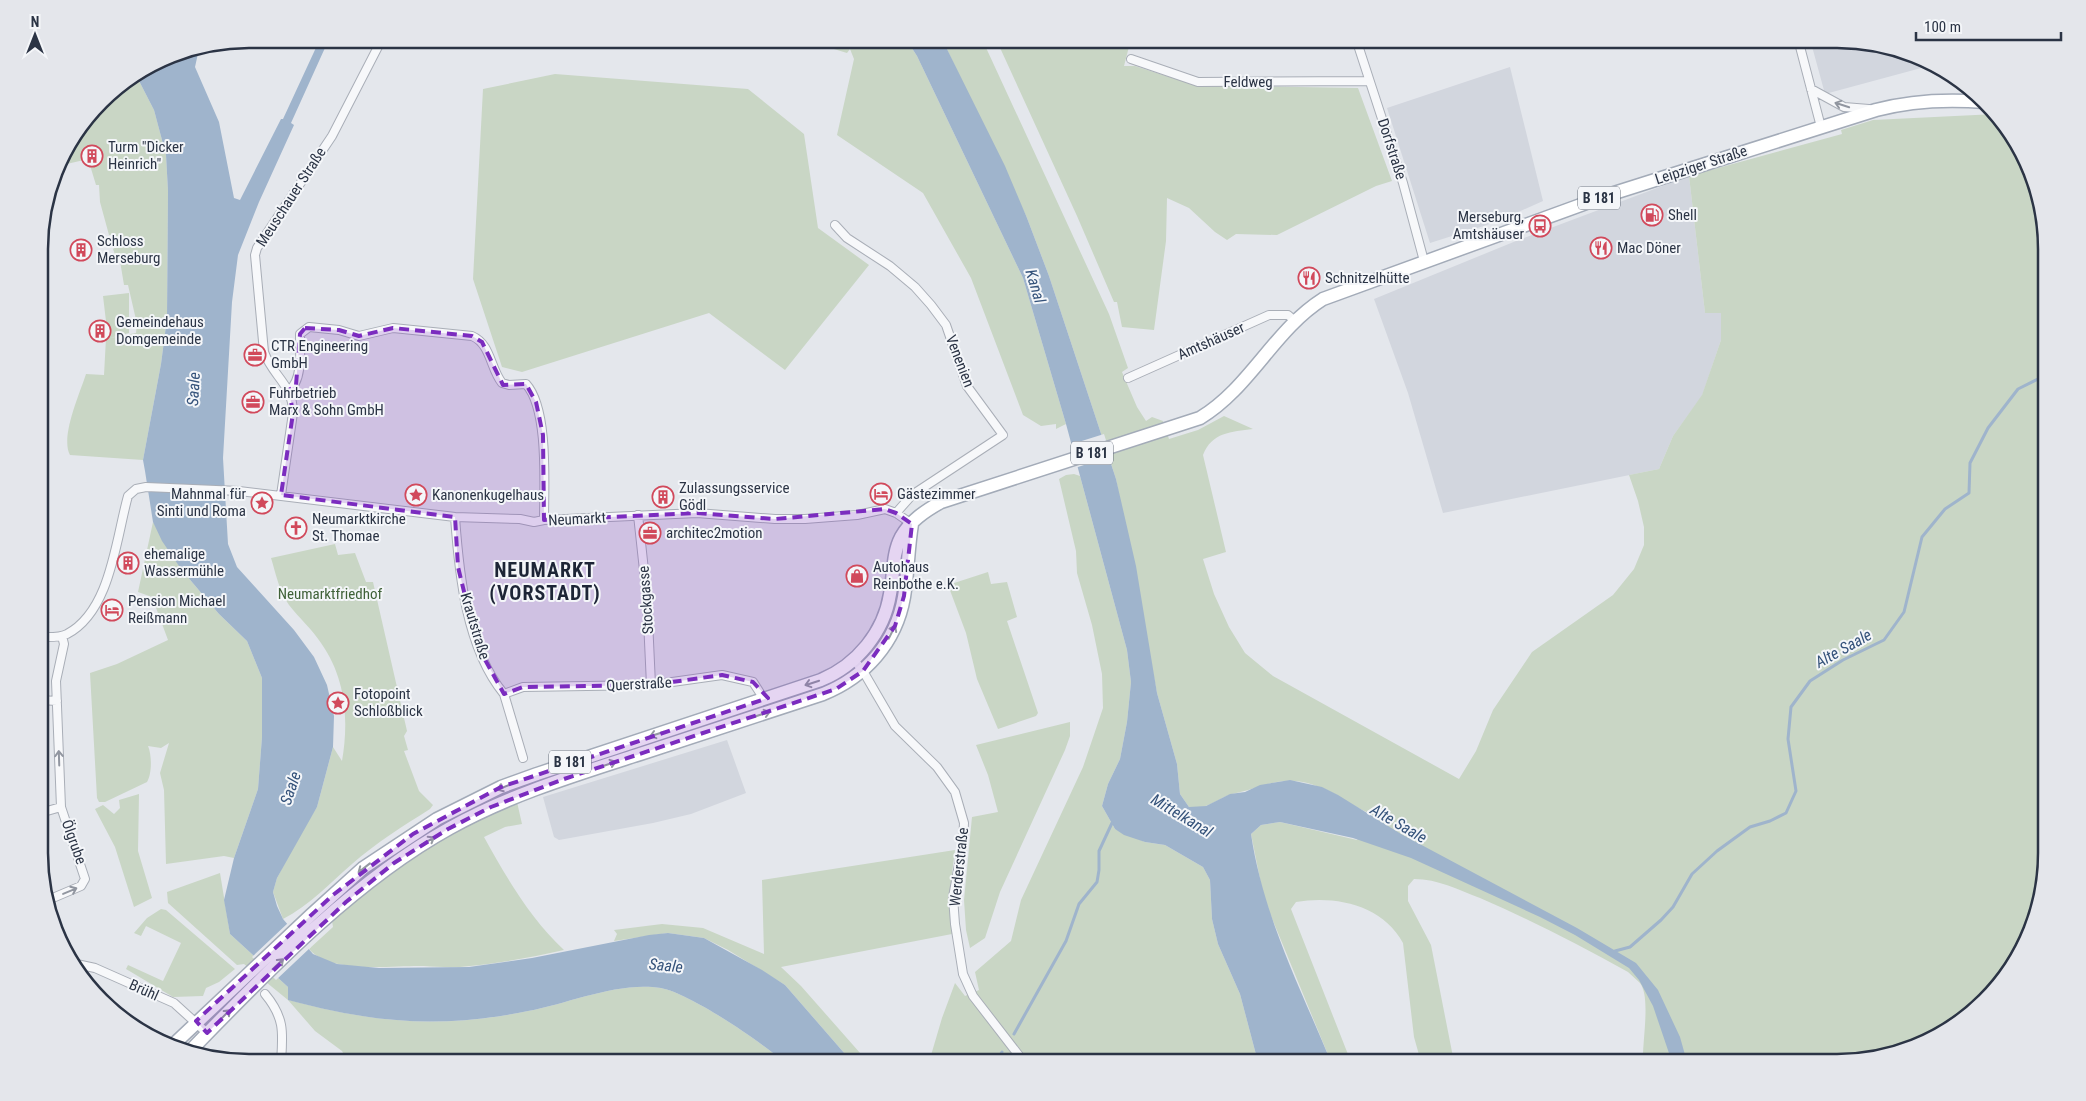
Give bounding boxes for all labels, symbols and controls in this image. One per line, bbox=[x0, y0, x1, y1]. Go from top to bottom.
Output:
north arrow bbox=[10, 10, 60, 60]
scale bar bbox=[1916, 10, 2061, 42]
text: N bbox=[31, 14, 39, 30]
text: 100 m bbox=[1924, 18, 1961, 36]
street label: Feldweg bbox=[1223, 73, 1273, 91]
one-way arrow bbox=[1835, 100, 1850, 109]
street label: Dorfstraße bbox=[1374, 116, 1410, 182]
place label: Turm "Dicker Heinrich" bbox=[108, 138, 184, 173]
street label: Leipziger Straße bbox=[1653, 142, 1749, 188]
building icon: Turm "Dicker Heinrich" bbox=[80, 144, 104, 168]
street label: Meuschauer Straße bbox=[252, 144, 330, 250]
road number: B 181 bbox=[1578, 187, 1620, 210]
fuel station icon: Shell bbox=[1640, 203, 1664, 227]
place label: Shell bbox=[1668, 206, 1697, 224]
place label: Merseburg, Amtshäuser bbox=[1453, 208, 1524, 243]
bus stop icon: Merseburg, Amtshäuser bbox=[1528, 214, 1552, 238]
place label: Schloss Merseburg bbox=[97, 232, 160, 267]
restaurant icon: Mac Döner bbox=[1589, 236, 1613, 260]
building icon: Schloss Merseburg bbox=[69, 238, 93, 262]
place label: Mac Döner bbox=[1617, 239, 1681, 257]
restaurant icon: Schnitzelhütte bbox=[1297, 266, 1321, 290]
water label: Kanal bbox=[1021, 267, 1050, 306]
place label: Schnitzelhütte bbox=[1325, 269, 1409, 287]
place label: Gemeindehaus Domgemeinde bbox=[116, 313, 204, 348]
street label: Amtshäuser bbox=[1175, 318, 1248, 364]
building icon: Gemeindehaus Domgemeinde bbox=[88, 319, 112, 343]
street label: Venenien bbox=[942, 332, 978, 390]
place label: CTR Engineering GmbH bbox=[271, 337, 368, 372]
office icon: CTR Engineering GmbH bbox=[243, 343, 267, 367]
water label: Saale bbox=[183, 372, 204, 406]
place label: Fuhrbetrieb Marx & Sohn GmbH bbox=[269, 384, 384, 419]
office icon: Fuhrbetrieb Marx & Sohn GmbH bbox=[241, 390, 265, 414]
road number: B 181 bbox=[1071, 442, 1113, 464]
place label: Zulassungsservice Gödl bbox=[679, 479, 789, 514]
hotel icon: Gästezimmer bbox=[869, 482, 893, 506]
place icon: Kanonenkugelhaus bbox=[404, 483, 428, 507]
place label: Mahnmal für Sinti und Roma bbox=[157, 485, 246, 520]
building icon: Zulassungsservice Gödl bbox=[651, 485, 675, 509]
place label: Gästezimmer bbox=[897, 485, 976, 503]
place label: Kanonenkugelhaus bbox=[432, 486, 544, 504]
place icon: Mahnmal für Sinti und Roma bbox=[250, 491, 274, 515]
street label: Neumarkt bbox=[548, 508, 606, 530]
place label: Neumarktkirche St. Thomae bbox=[312, 510, 406, 545]
church icon: Neumarktkirche St. Thomae bbox=[284, 516, 308, 540]
office icon: architec2motion bbox=[638, 521, 662, 545]
place label: architec2motion bbox=[666, 524, 763, 542]
place label: ehemalige Wassermühle bbox=[144, 545, 224, 580]
building icon: ehemalige Wassermühle bbox=[116, 551, 140, 575]
district label: NEUMARKT (VORSTADT) bbox=[489, 558, 601, 605]
place label: Autohaus Reinbothe e.K. bbox=[873, 558, 959, 593]
shop icon: Autohaus Reinbothe e.K. bbox=[845, 564, 869, 588]
street label: Stockgasse bbox=[635, 565, 657, 635]
park label: Neumarktfriedhof bbox=[278, 585, 383, 603]
street label: Krautstraße bbox=[456, 590, 494, 662]
place label: Pension Michael Reißmann bbox=[128, 592, 226, 627]
hotel icon: Pension Michael Reißmann bbox=[100, 598, 124, 622]
one-way arrow bbox=[888, 625, 897, 640]
water label: Alte Saale bbox=[1811, 625, 1875, 672]
street label: Querstraße bbox=[606, 673, 672, 695]
one-way arrow bbox=[804, 679, 820, 689]
place label: Fotopoint Schloßblick bbox=[354, 685, 423, 720]
place icon: Fotopoint Schloßblick bbox=[326, 691, 350, 715]
one-way arrow bbox=[755, 708, 771, 718]
one-way arrow bbox=[649, 729, 665, 739]
one-way arrow bbox=[55, 750, 64, 766]
road number: B 181 bbox=[549, 750, 591, 774]
one-way arrow bbox=[600, 759, 616, 768]
water label: Saale bbox=[276, 769, 305, 807]
one-way arrow bbox=[497, 782, 512, 792]
water label: Mittelkanal bbox=[1148, 790, 1216, 841]
water label: Alte Saale bbox=[1366, 799, 1430, 847]
street label: Ölgrube bbox=[58, 817, 90, 867]
street label: Werderstraße bbox=[946, 827, 972, 907]
one-way arrow bbox=[420, 836, 434, 846]
one-way arrow bbox=[358, 863, 371, 874]
one-way arrow bbox=[62, 886, 77, 896]
water label: Saale bbox=[648, 954, 684, 977]
one-way arrow bbox=[272, 958, 285, 970]
street label: Brühl bbox=[126, 976, 162, 1004]
one-way arrow bbox=[219, 1010, 231, 1022]

